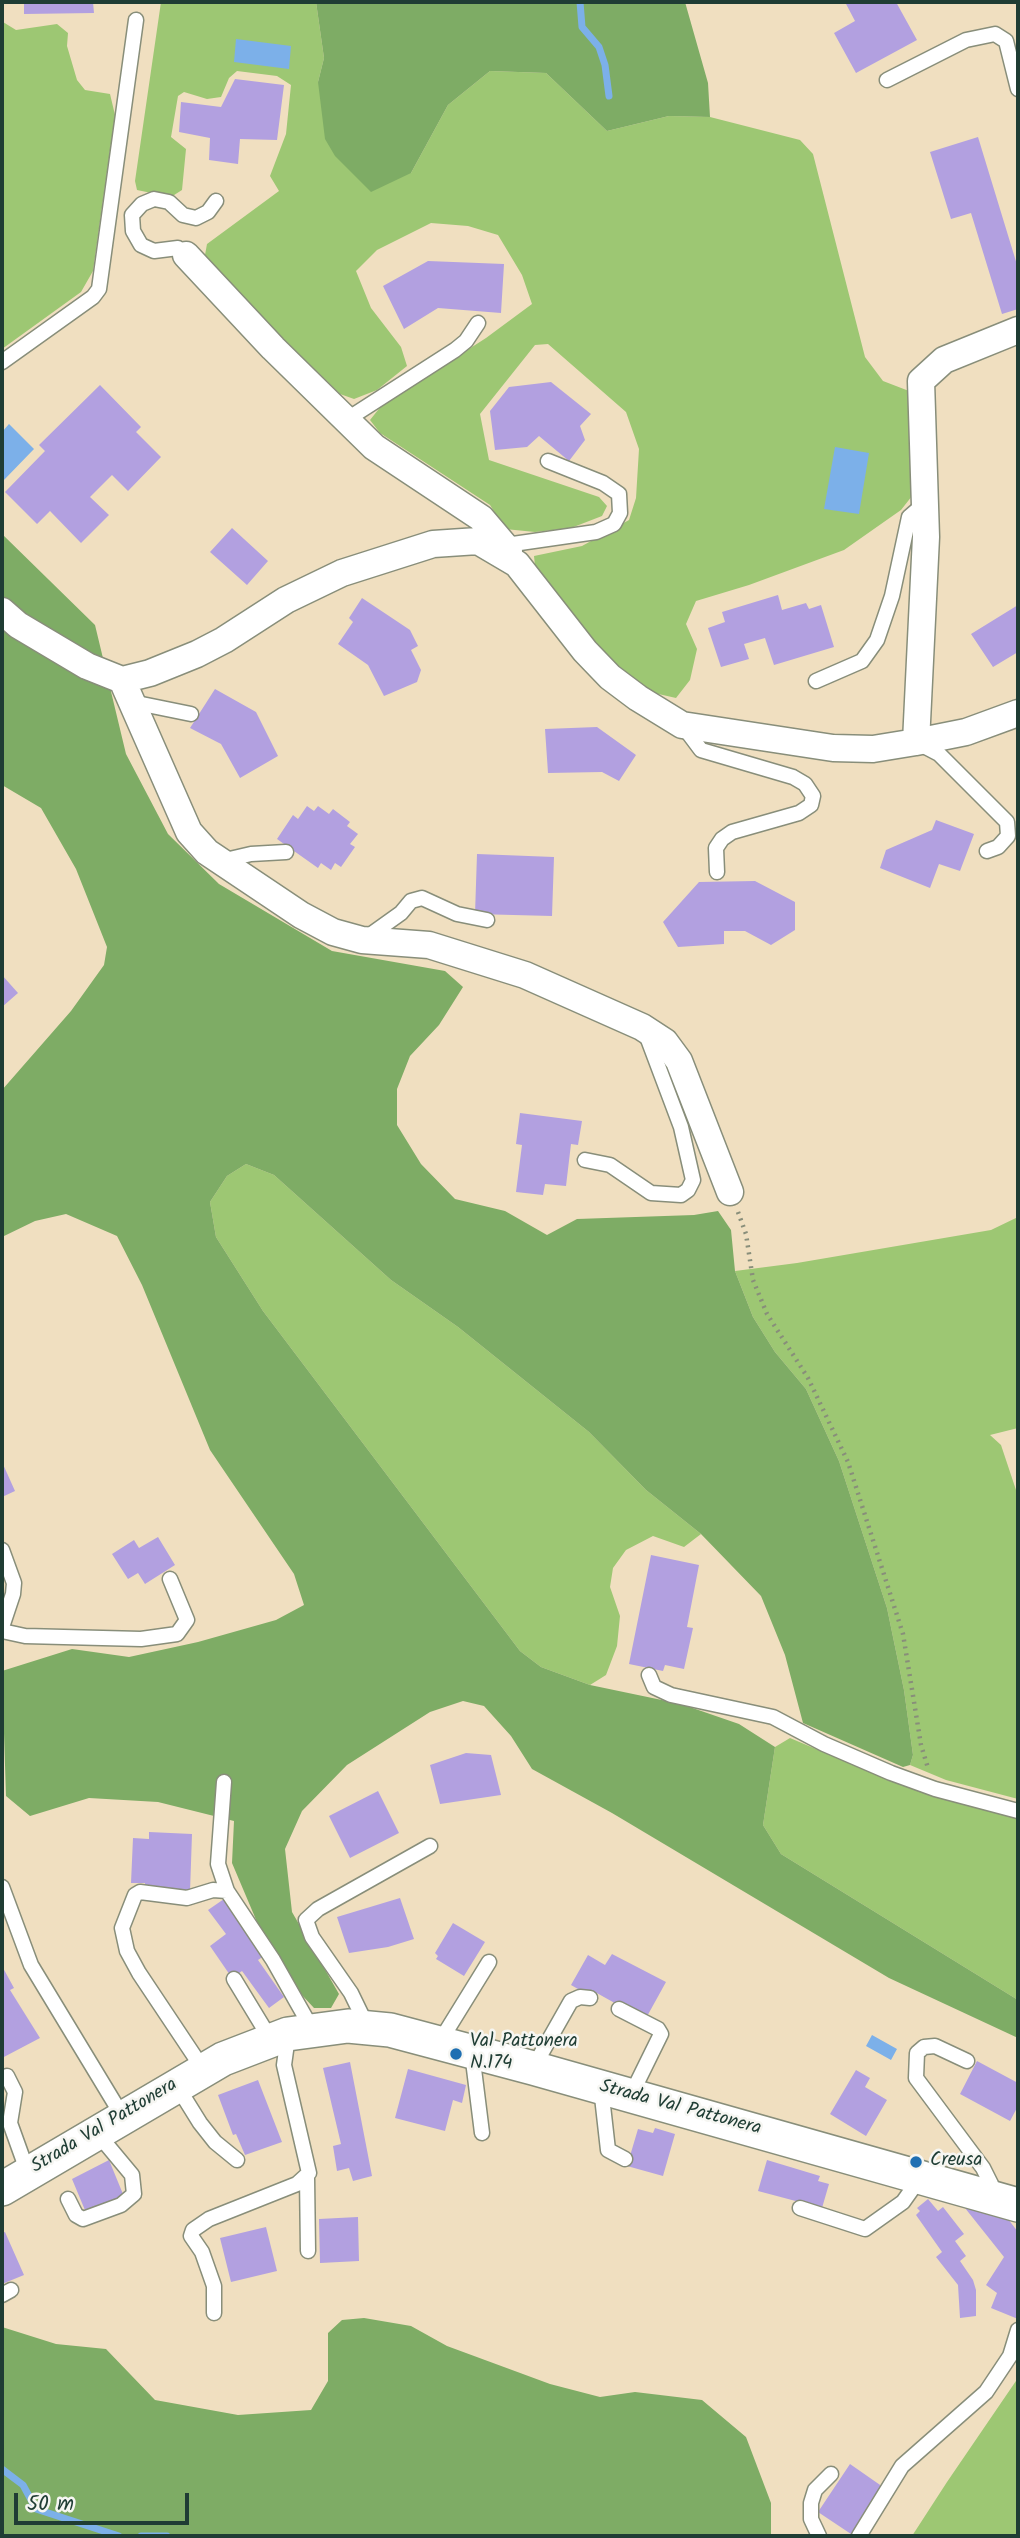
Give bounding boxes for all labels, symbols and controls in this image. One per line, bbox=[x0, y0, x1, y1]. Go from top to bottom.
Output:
place label: Val Pattonera N.174 bbox=[470, 2032, 578, 2076]
marker: Val Pattonera N.174 bbox=[448, 2046, 464, 2062]
street label: Strada Val Pattonera bbox=[28, 2074, 182, 2180]
street label: Strada Val Pattonera bbox=[597, 2076, 763, 2142]
place label: Creusa bbox=[930, 2151, 982, 2173]
marker: Creusa bbox=[908, 2154, 924, 2170]
scale bar bbox=[18, 2478, 192, 2522]
text: 50 m bbox=[27, 2488, 74, 2521]

